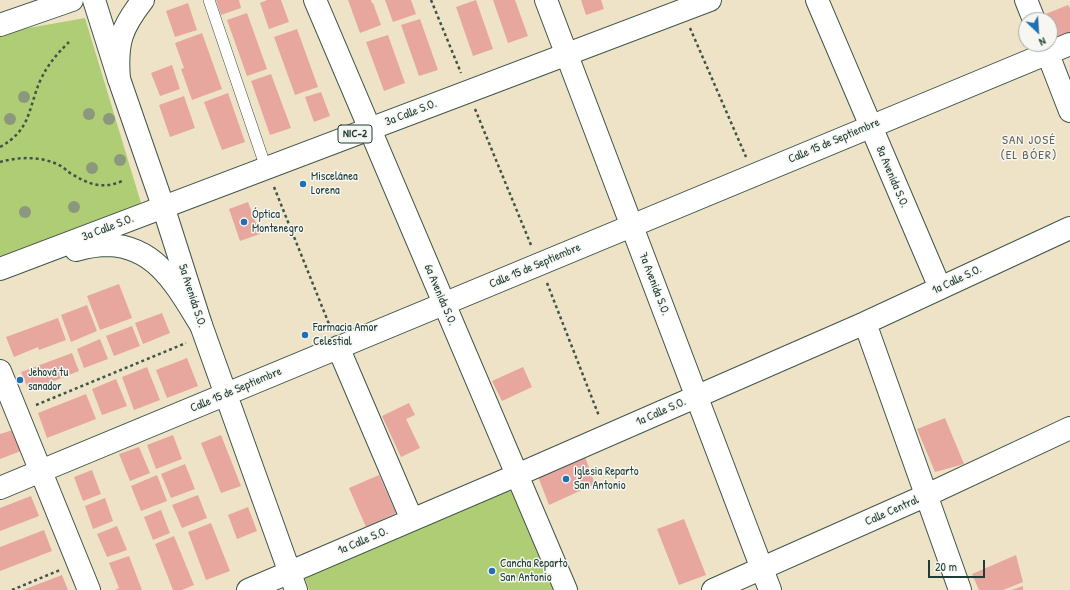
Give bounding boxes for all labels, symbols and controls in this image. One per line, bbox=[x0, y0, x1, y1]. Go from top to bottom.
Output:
north arrow bbox=[1018, 12, 1058, 52]
text: N bbox=[1037, 34, 1048, 50]
street label: 3a Calle S.O. bbox=[383, 97, 439, 129]
street label: Calle 15 de Septiembre bbox=[786, 115, 882, 167]
road number: NIC-2 bbox=[338, 125, 372, 143]
district label: SAN JOSÉ (EL BÓER) bbox=[1000, 133, 1058, 164]
street label: 8a Avenida S.O. bbox=[873, 144, 911, 210]
place label: Miscelánea Lorena bbox=[311, 170, 358, 198]
marker: Miscelánea Lorena bbox=[298, 179, 308, 189]
place label: Óptica Montenegro bbox=[252, 208, 303, 236]
street label: 3a Calle S.O. bbox=[80, 212, 136, 244]
marker: Óptica Montenegro bbox=[239, 217, 249, 227]
street label: Calle 15 de Septiembre bbox=[487, 240, 583, 292]
street label: 7a Avenida S.O. bbox=[635, 250, 673, 318]
street label: 6a Avenida S.O. bbox=[421, 262, 459, 328]
street label: 1a Calle S.O. bbox=[930, 262, 984, 298]
street label: 5a Avenida S.O. bbox=[175, 263, 209, 329]
place label: Farmacia Amor Celestial bbox=[313, 321, 378, 349]
marker: Farmacia Amor Celestial bbox=[300, 330, 310, 340]
street label: Calle 15 de Septiembre bbox=[188, 364, 284, 416]
place label: Jehová tu sanador bbox=[28, 366, 68, 394]
marker: Jehová tu sanador bbox=[15, 375, 25, 385]
street label: 1a Calle S.O. bbox=[634, 395, 688, 429]
place label: Iglesia Reparto San Antonio bbox=[574, 465, 639, 493]
marker: Iglesia Reparto San Antonio bbox=[561, 474, 571, 484]
street label: Calle Central bbox=[863, 493, 921, 529]
street label: 1a Calle S.O. bbox=[336, 524, 390, 558]
scale bar bbox=[930, 552, 987, 578]
place label: Cancha Reparto San Antonio bbox=[500, 557, 568, 585]
text: 20 m bbox=[935, 558, 957, 575]
marker: Cancha Reparto San Antonio bbox=[487, 566, 497, 576]

